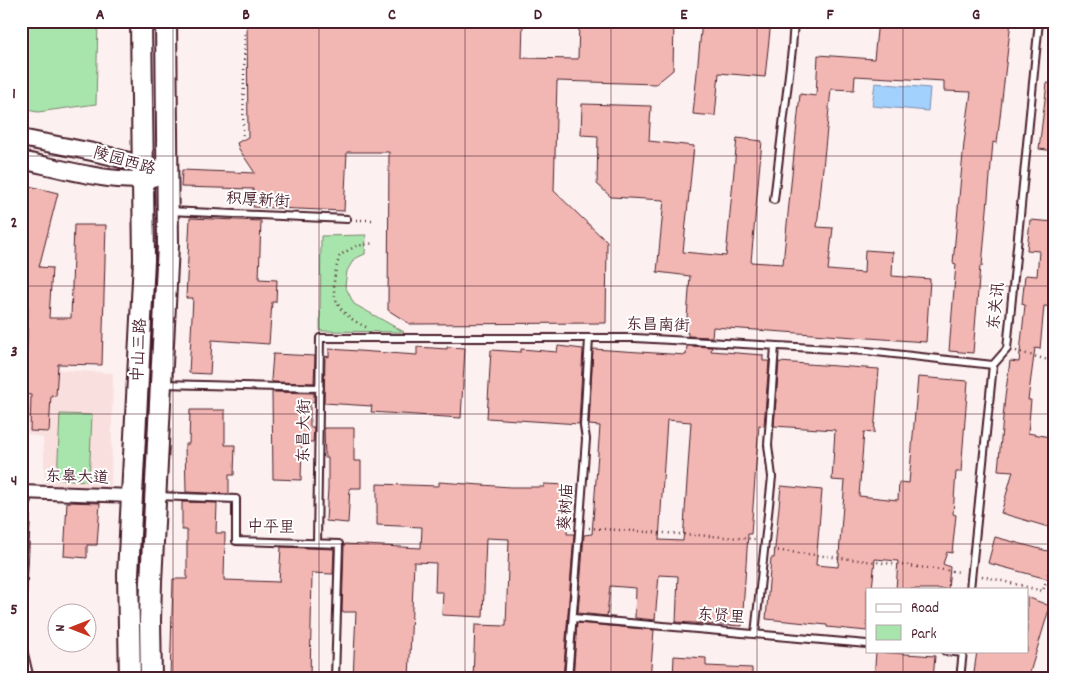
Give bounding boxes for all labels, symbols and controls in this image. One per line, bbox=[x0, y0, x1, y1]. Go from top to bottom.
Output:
text: A bbox=[96, 4, 105, 27]
text: B bbox=[242, 4, 250, 27]
text: C bbox=[388, 4, 396, 27]
text: D bbox=[534, 4, 543, 27]
text: E bbox=[680, 4, 688, 27]
text: F bbox=[826, 4, 834, 27]
text: G bbox=[972, 4, 980, 27]
text: 1 bbox=[12, 83, 16, 106]
street label: 陵园西路 bbox=[90, 142, 158, 182]
street label: 积厚新街 bbox=[225, 188, 291, 214]
text: 2 bbox=[11, 212, 18, 235]
street label: 东关讯 bbox=[983, 281, 1011, 331]
street label: 东昌南街 bbox=[626, 313, 690, 339]
street label: 中山三路 bbox=[127, 317, 153, 383]
text: 3 bbox=[10, 341, 18, 364]
street label: 东昌大街 bbox=[293, 399, 317, 463]
street label: 东皋大道 bbox=[45, 465, 109, 491]
text: 4 bbox=[11, 470, 17, 493]
street label: 葵树庙 bbox=[554, 482, 580, 532]
street label: 中平里 bbox=[247, 516, 295, 540]
legend bbox=[866, 588, 1028, 652]
text: Road bbox=[911, 598, 939, 620]
text: 5 bbox=[10, 599, 18, 622]
north arrow bbox=[48, 602, 98, 652]
street label: 东贤里 bbox=[696, 603, 746, 631]
text: N bbox=[51, 624, 71, 631]
text: Park bbox=[911, 624, 937, 646]

